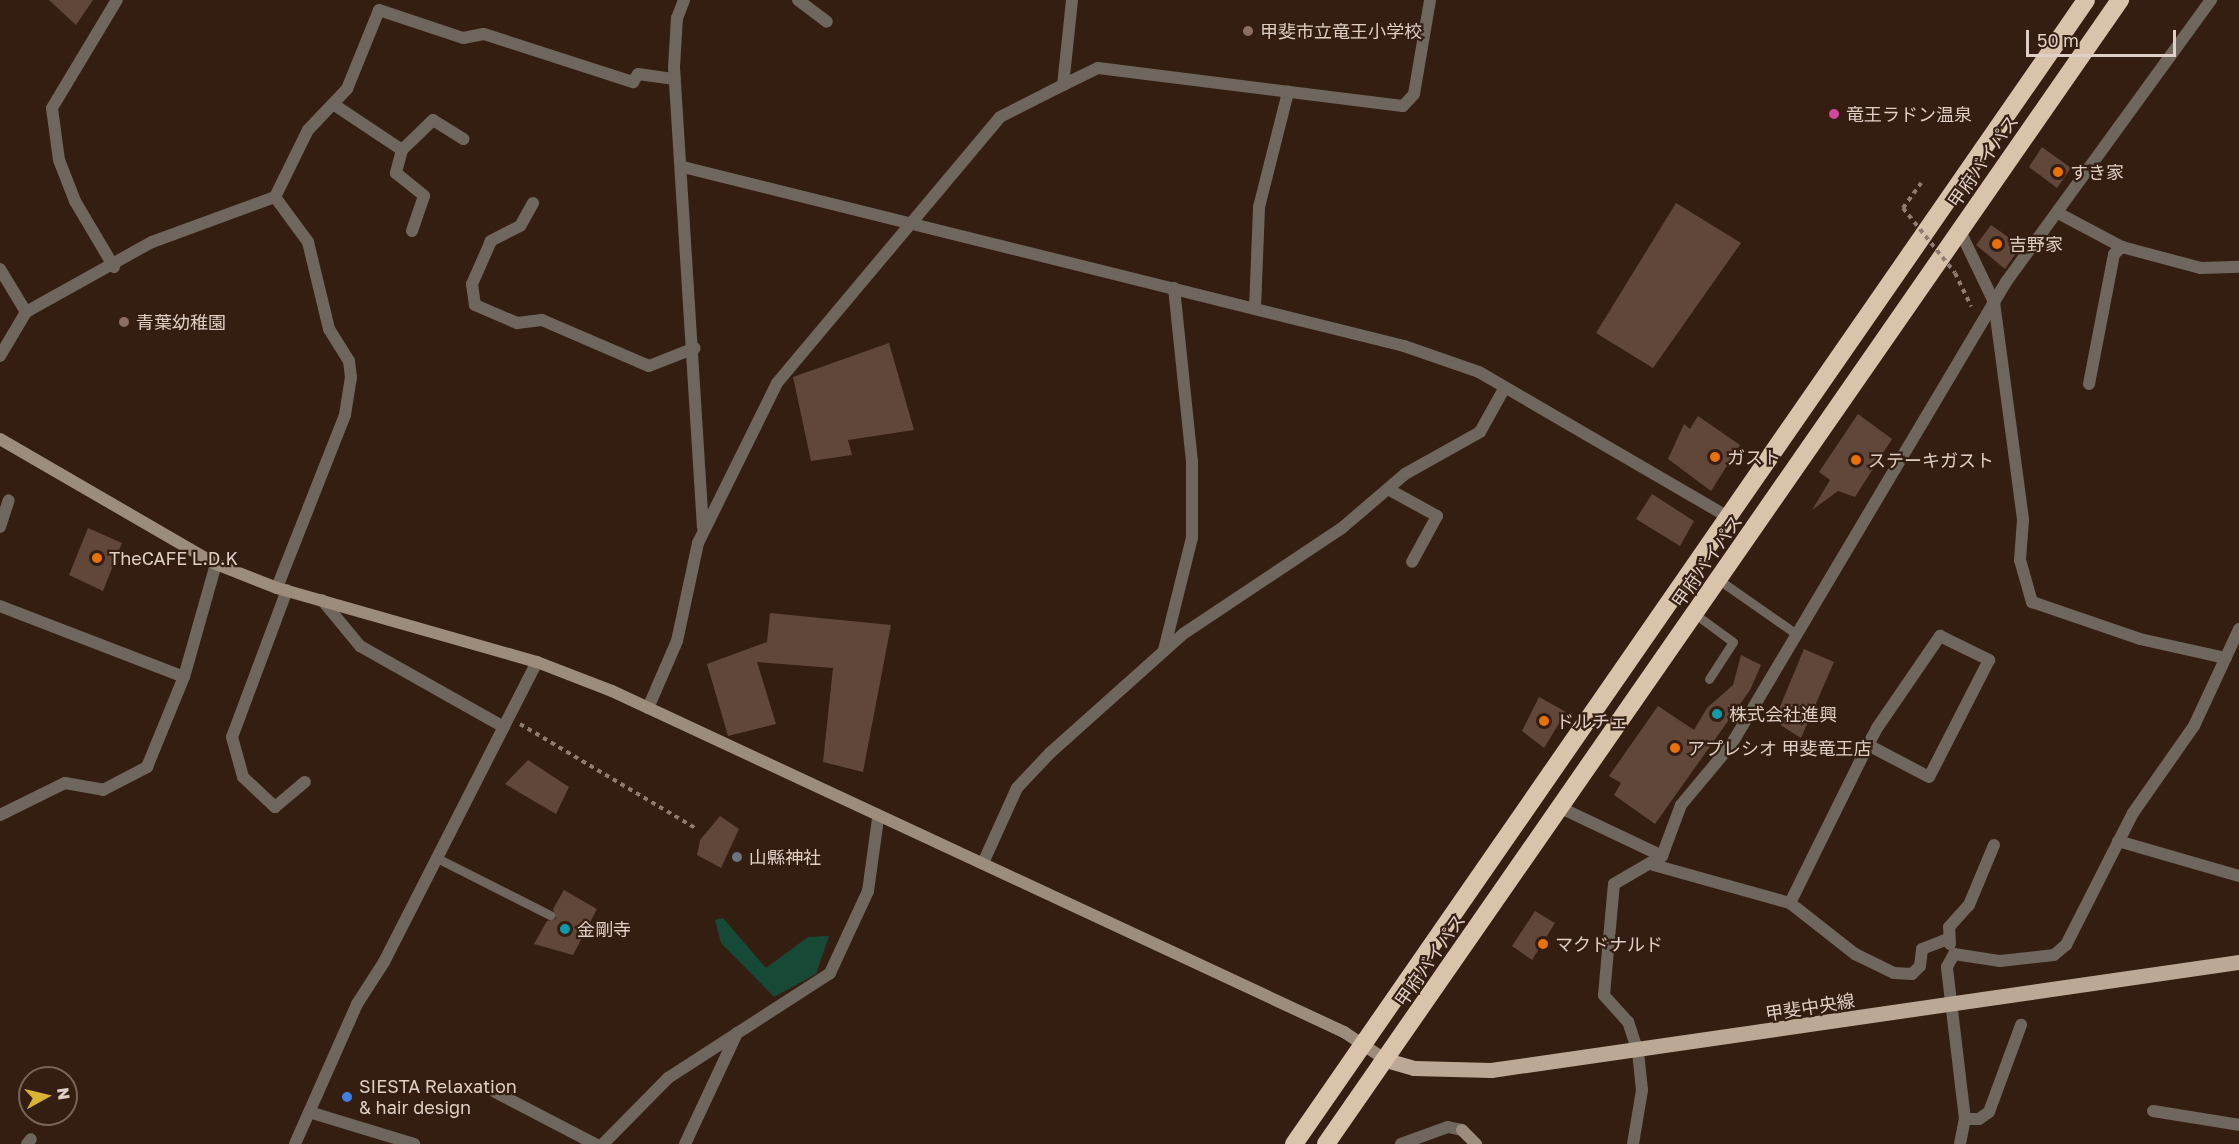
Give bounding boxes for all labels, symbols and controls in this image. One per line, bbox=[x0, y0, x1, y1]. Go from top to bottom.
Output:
scale bar bbox=[2029, 18, 2179, 56]
place label: 甲斐市立竜王小学校 bbox=[1260, 20, 1422, 42]
marker: 甲斐市立竜王小学校 bbox=[1241, 24, 1255, 38]
text: 50 m bbox=[2037, 29, 2079, 51]
place label: 竜王ラドン温泉 bbox=[1846, 103, 1972, 125]
marker: 竜王ラドン温泉 bbox=[1827, 107, 1841, 121]
street label: 甲府バイパス bbox=[1943, 111, 2023, 211]
place label: すき家 bbox=[2070, 161, 2124, 183]
marker: すき家 bbox=[2051, 165, 2065, 179]
place label: 吉野家 bbox=[2009, 233, 2063, 255]
marker: 吉野家 bbox=[1990, 237, 2004, 251]
place label: 青葉幼稚園 bbox=[136, 311, 226, 333]
marker: 青葉幼稚園 bbox=[117, 315, 131, 329]
place label: ガスト bbox=[1727, 446, 1781, 468]
place label: ステーキガスト bbox=[1868, 449, 1994, 471]
marker: ガスト bbox=[1708, 450, 1722, 464]
marker: ステーキガスト bbox=[1849, 453, 1863, 467]
street label: 甲府バイパス bbox=[1667, 511, 1747, 611]
place label: TheCAFE L.D.K bbox=[109, 547, 238, 569]
marker: TheCAFE L.D.K bbox=[90, 551, 104, 565]
place label: 株式会社進興 bbox=[1729, 703, 1837, 725]
marker: 株式会社進興 bbox=[1710, 707, 1724, 721]
place label: ドルチェ bbox=[1556, 710, 1628, 732]
marker: ドルチェ bbox=[1537, 714, 1551, 728]
place label: アプレシオ 甲斐竜王店 bbox=[1687, 737, 1871, 759]
marker: アプレシオ 甲斐竜王店 bbox=[1668, 741, 1682, 755]
place label: 山縣神社 bbox=[749, 846, 821, 868]
marker: 山縣神社 bbox=[730, 850, 744, 864]
street label: 甲府バイパス bbox=[1390, 910, 1470, 1010]
place label: 金剛寺 bbox=[577, 918, 631, 940]
marker: 金剛寺 bbox=[558, 922, 572, 936]
place label: マクドナルド bbox=[1555, 933, 1663, 955]
marker: マクドナルド bbox=[1536, 937, 1550, 951]
street label: 甲斐中央線 bbox=[1764, 989, 1856, 1025]
north arrow bbox=[18, 1066, 78, 1126]
place label: SIESTA Relaxation & hair design bbox=[359, 1076, 517, 1118]
text: N bbox=[53, 1086, 75, 1101]
marker: SIESTA Relaxation & hair design bbox=[340, 1090, 354, 1104]

